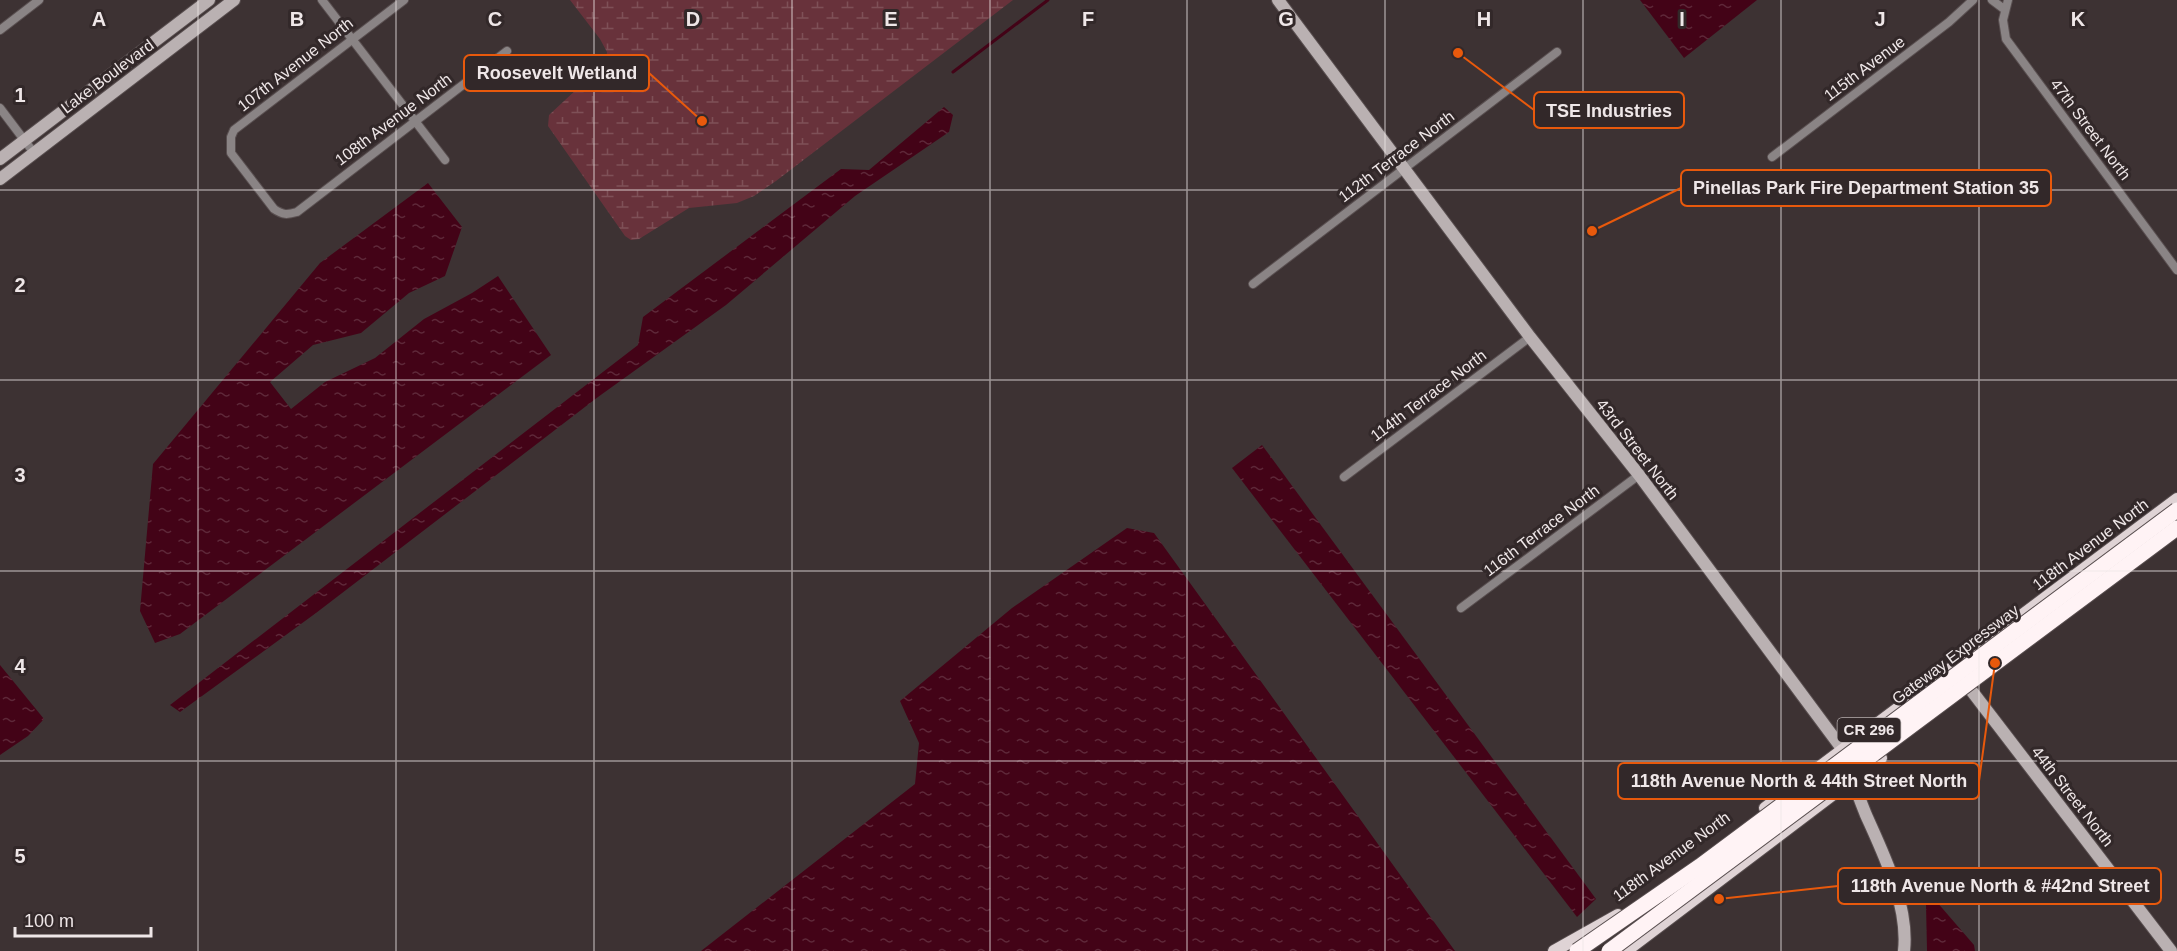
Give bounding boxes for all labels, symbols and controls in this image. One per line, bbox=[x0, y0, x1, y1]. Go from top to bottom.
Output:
text: A bbox=[92, 8, 106, 30]
text: B bbox=[290, 8, 304, 30]
text: C bbox=[488, 8, 502, 30]
text: D bbox=[686, 8, 700, 30]
text: E bbox=[884, 8, 898, 30]
text: F bbox=[1082, 8, 1094, 30]
text: G bbox=[1278, 8, 1294, 30]
text: H bbox=[1477, 8, 1491, 30]
text: I bbox=[1679, 8, 1685, 30]
text: J bbox=[1874, 8, 1886, 30]
text: K bbox=[2071, 8, 2086, 30]
street label: 107th Avenue North bbox=[234, 14, 356, 115]
street label: 115th Avenue bbox=[1821, 33, 1908, 104]
street label: Lake Boulevard bbox=[58, 36, 157, 117]
callout: Roosevelt Wetland bbox=[464, 55, 649, 91]
text: Roosevelt Wetland bbox=[477, 63, 637, 83]
street label: 108th Avenue North bbox=[332, 70, 455, 169]
street label: 47th Street North bbox=[2047, 76, 2134, 183]
text: 1 bbox=[14, 84, 26, 106]
callout: TSE Industries bbox=[1534, 92, 1684, 128]
text: TSE Industries bbox=[1546, 101, 1672, 121]
street label: 112th Terrace North bbox=[1335, 108, 1457, 205]
callout: Pinellas Park Fire Department Station 35 bbox=[1681, 170, 2051, 206]
text: Pinellas Park Fire Department Station 35 bbox=[1693, 178, 2039, 198]
text: 2 bbox=[14, 274, 26, 296]
street label: 114th Terrace North bbox=[1367, 347, 1489, 444]
street label: 43rd Street North bbox=[1593, 396, 1682, 503]
text: 3 bbox=[14, 464, 26, 486]
street label: 116th Terrace North bbox=[1480, 482, 1602, 579]
street label: 118th Avenue North bbox=[2029, 495, 2151, 593]
street label: Gateway Expressway bbox=[1889, 601, 2022, 707]
text: 4 bbox=[14, 655, 26, 677]
road number: CR 296 bbox=[1838, 718, 1900, 742]
street label: 44th Street North bbox=[2028, 743, 2117, 850]
callout: 118th Avenue North & 44th Street North bbox=[1618, 763, 1979, 799]
text: 118th Avenue North & 44th Street North bbox=[1631, 771, 1967, 791]
street label: 118th Avenue North bbox=[1610, 808, 1733, 904]
text: 5 bbox=[14, 845, 26, 867]
callout: 118th Avenue North & #42nd Street bbox=[1838, 868, 2161, 904]
text: 118th Avenue North & #42nd Street bbox=[1851, 876, 2149, 896]
scale bar bbox=[15, 900, 152, 938]
text: 100 m bbox=[24, 911, 74, 931]

